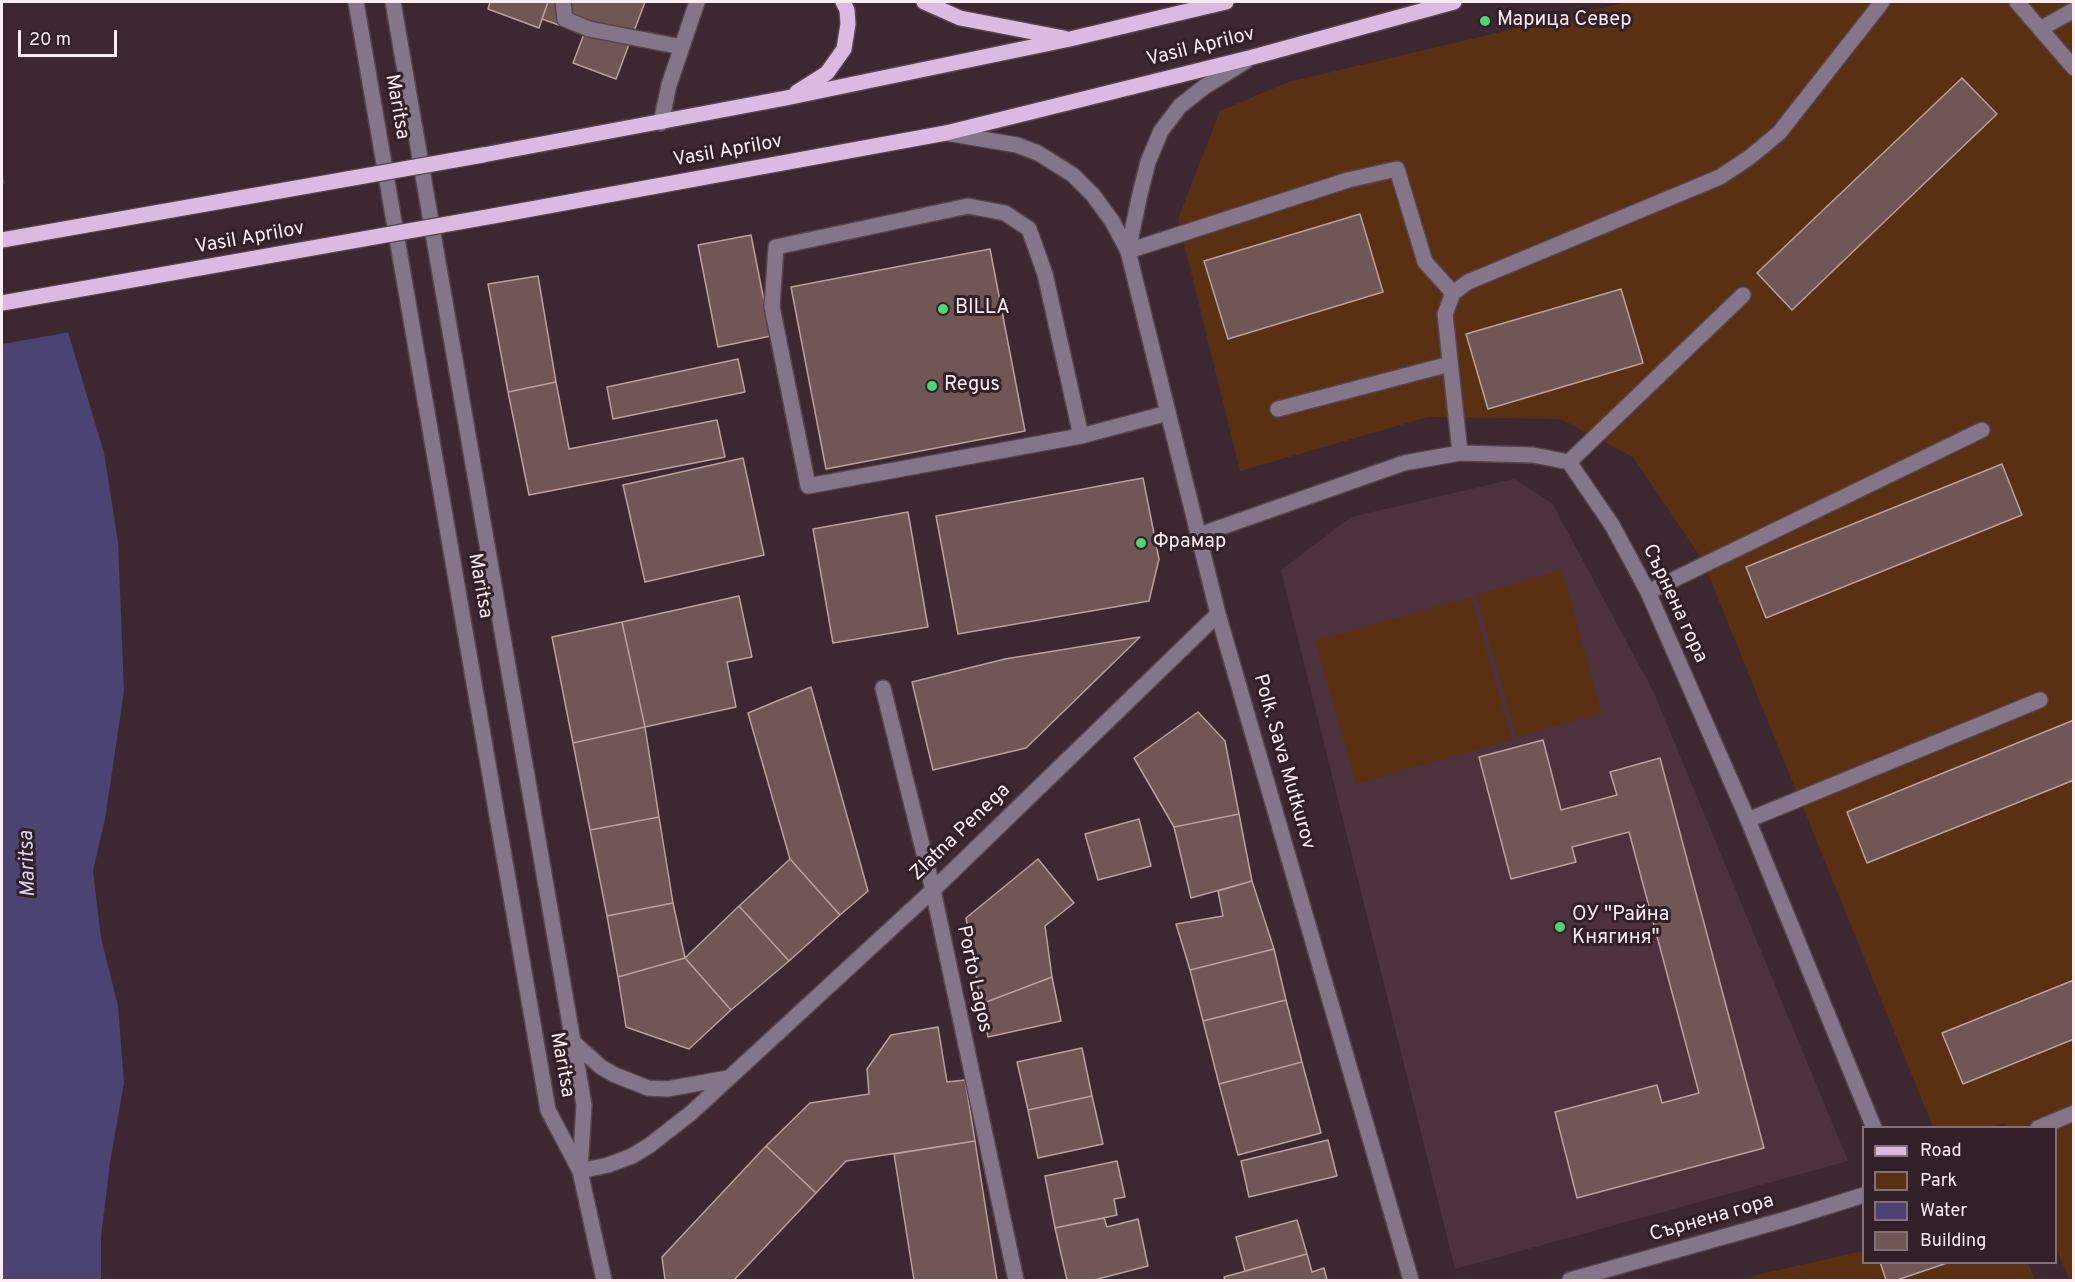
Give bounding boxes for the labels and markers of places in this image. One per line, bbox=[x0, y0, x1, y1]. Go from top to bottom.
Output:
place label: Марица Север bbox=[1497, 9, 1631, 33]
marker: Марица Север bbox=[1478, 14, 1492, 28]
place label: BILLA bbox=[955, 297, 1010, 321]
marker: BILLA bbox=[936, 302, 950, 316]
place label: Regus bbox=[944, 374, 1000, 398]
marker: Regus bbox=[925, 379, 939, 393]
place label: Фрамар bbox=[1153, 531, 1226, 555]
marker: Фрамар bbox=[1134, 536, 1148, 550]
place label: ОУ "Райна Княгиня" bbox=[1572, 904, 1669, 951]
marker: ОУ "Райна Княгиня" bbox=[1553, 920, 1567, 934]

